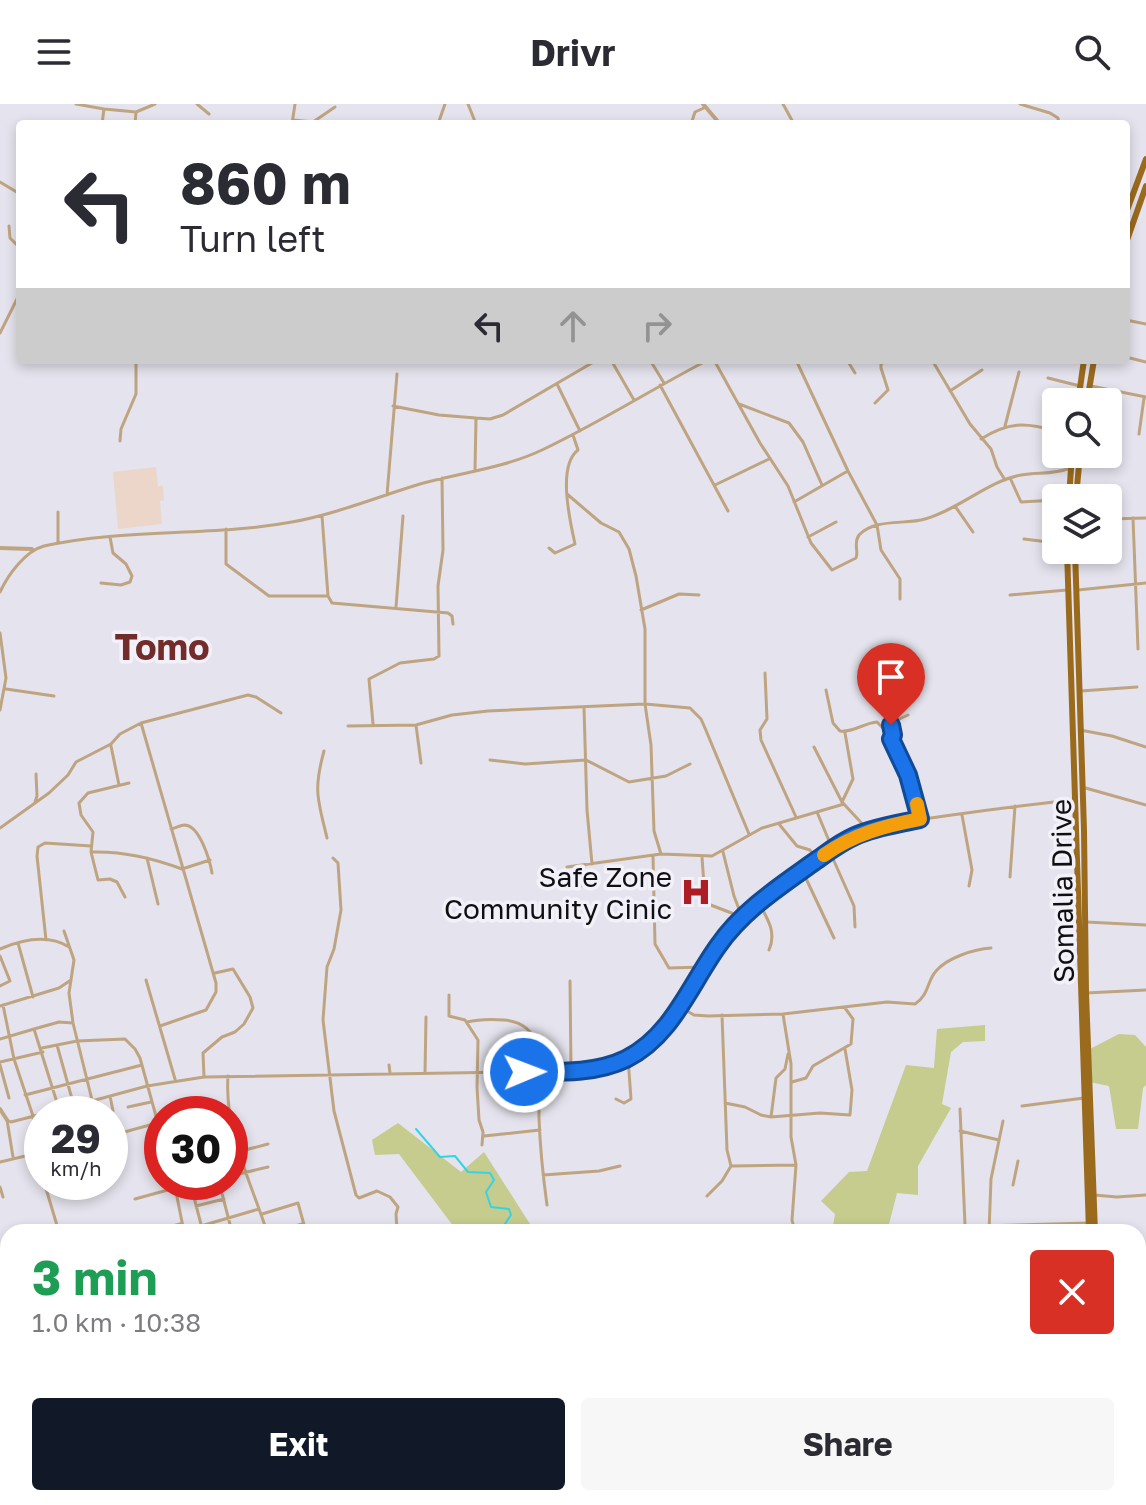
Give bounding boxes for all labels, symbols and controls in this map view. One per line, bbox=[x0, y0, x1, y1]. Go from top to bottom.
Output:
icon: menu bbox=[32, 30, 76, 74]
icon: search bbox=[1070, 30, 1114, 74]
text: Drivr bbox=[530, 31, 616, 74]
text: 860 m bbox=[180, 149, 351, 216]
icon: left bbox=[48, 152, 152, 256]
text: Turn left bbox=[180, 217, 326, 260]
icon: left bbox=[467, 304, 511, 348]
icon: ahead bbox=[551, 304, 595, 348]
icon: right bbox=[635, 304, 679, 348]
map controls bbox=[1042, 388, 1122, 564]
button: search bbox=[1042, 388, 1122, 468]
button: layers bbox=[1042, 484, 1122, 564]
district label: Tomo bbox=[114, 625, 210, 668]
pin bbox=[857, 643, 925, 725]
icon: arrive bbox=[869, 655, 913, 699]
street label: Somalia Drive bbox=[1044, 799, 1080, 983]
place label: Safe Zone Community Cinic bbox=[444, 860, 672, 925]
hospital icon: Safe Zone Community Cinic bbox=[679, 875, 713, 909]
position arrow bbox=[482, 1030, 566, 1114]
speed limit sign: 30 bbox=[144, 1096, 248, 1200]
text: 29 bbox=[51, 1114, 101, 1162]
text: km/h bbox=[51, 1156, 101, 1180]
text: 3 min bbox=[32, 1248, 157, 1306]
button: close bbox=[1030, 1250, 1114, 1334]
text: 1.0 km · 10:38 bbox=[32, 1307, 201, 1338]
button: Exit bbox=[32, 1398, 565, 1490]
button: Share bbox=[581, 1398, 1114, 1490]

